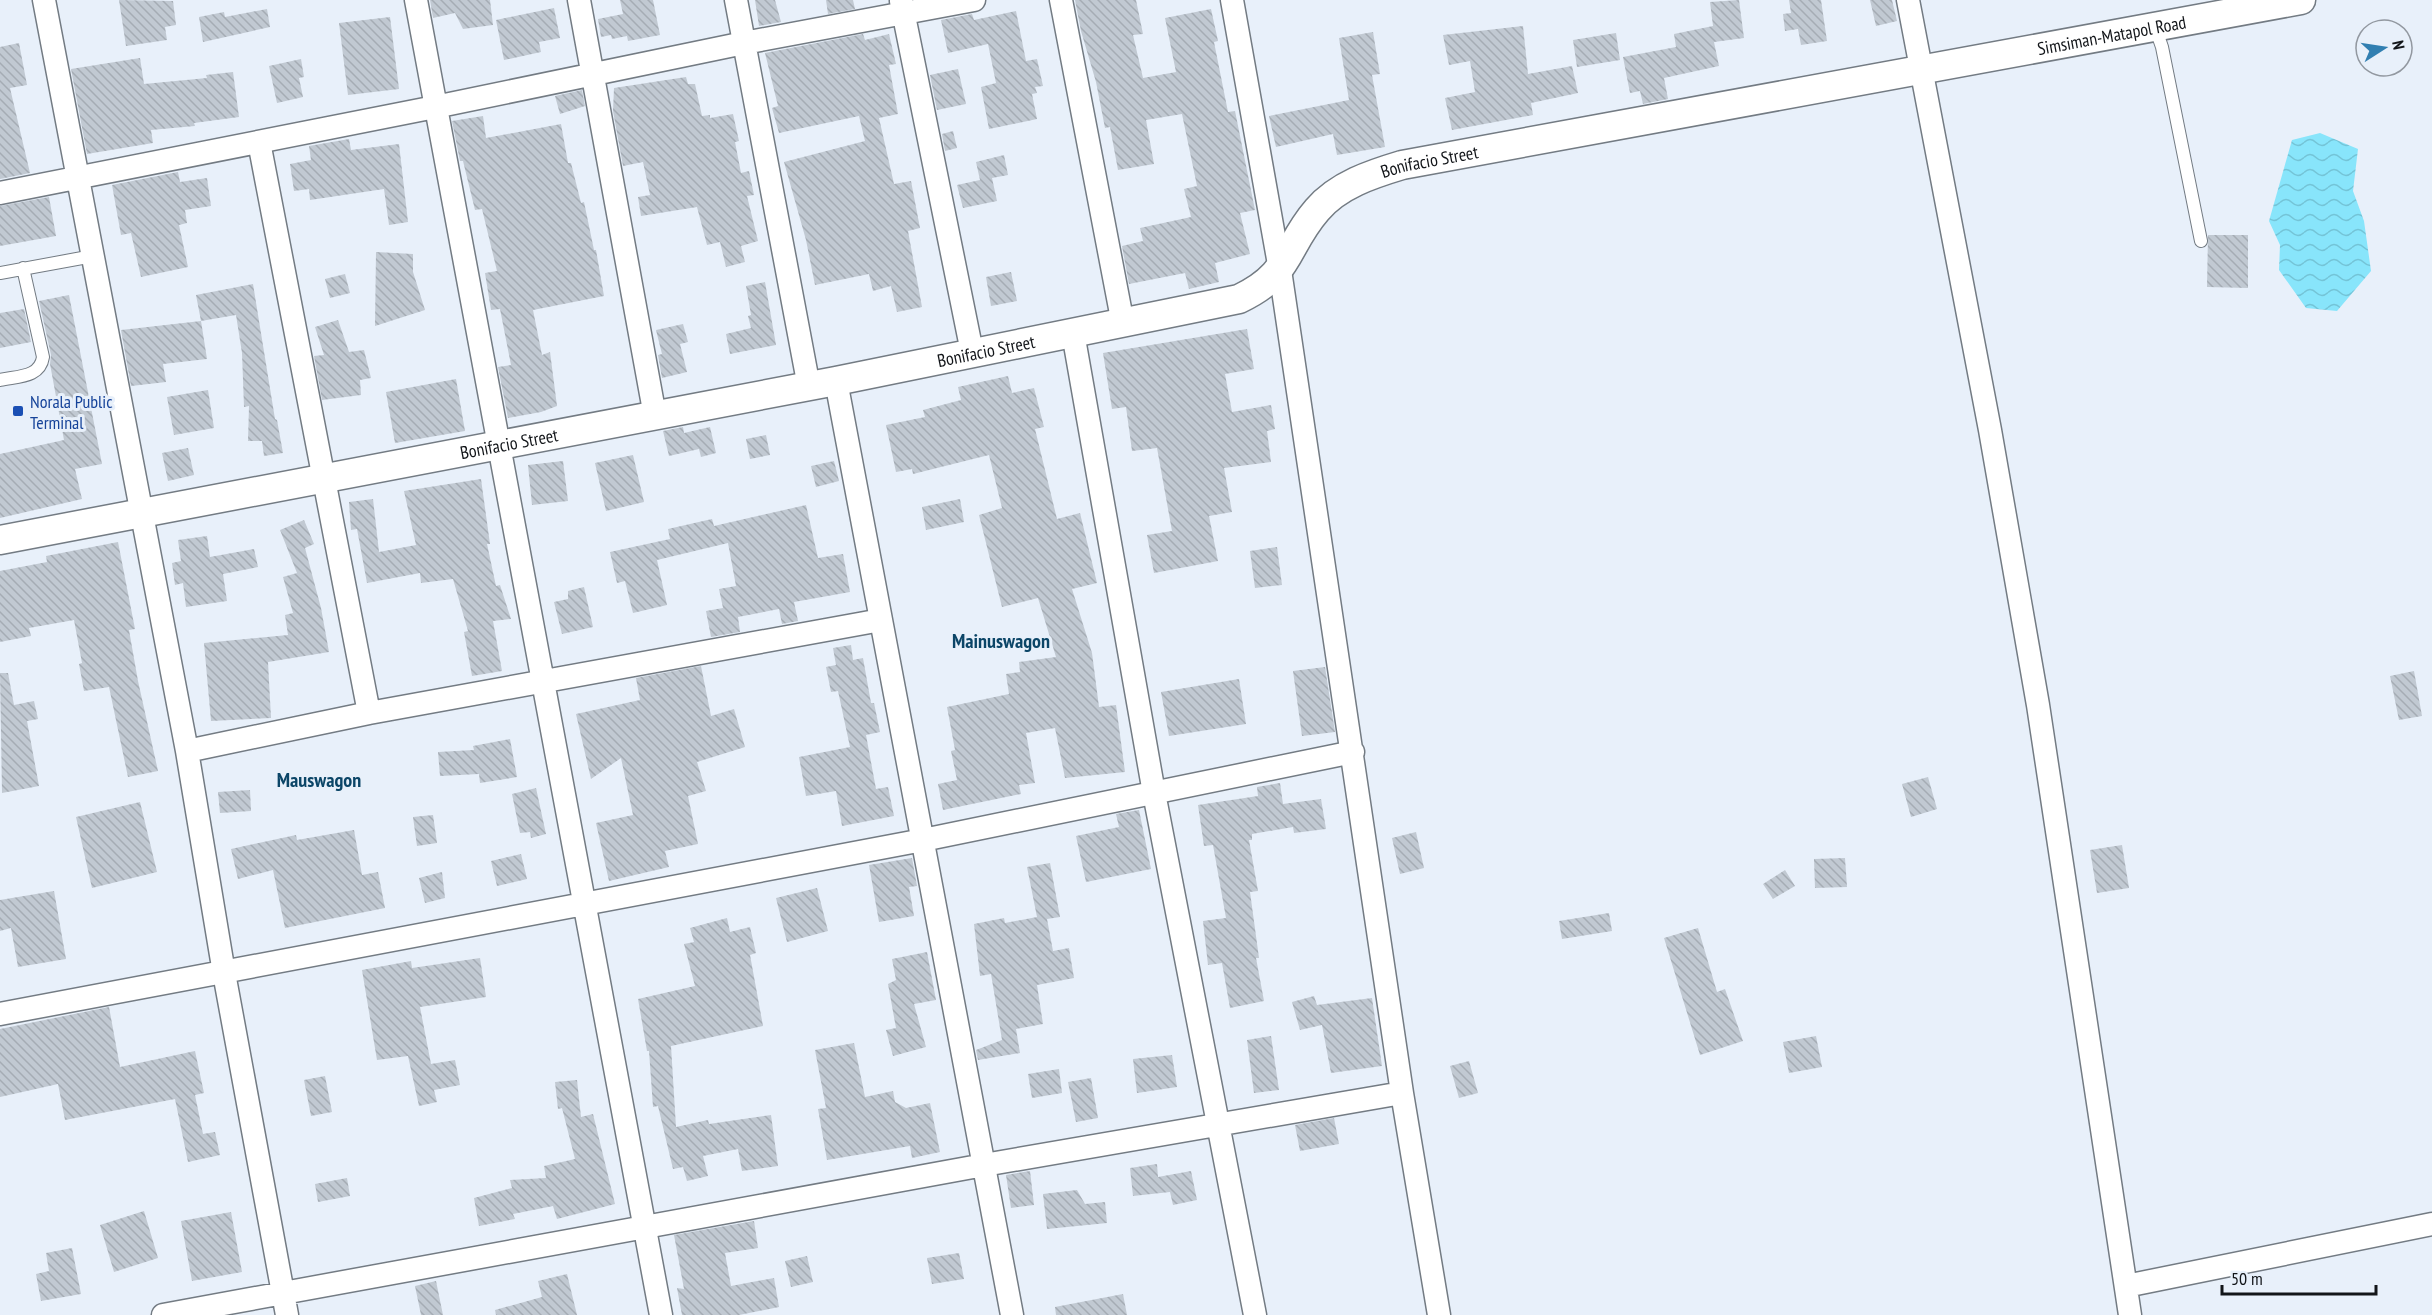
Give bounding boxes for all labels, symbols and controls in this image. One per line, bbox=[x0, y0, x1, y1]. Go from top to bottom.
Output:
street label: Simsiman-Matapol Road bbox=[2035, 10, 2188, 60]
north arrow bbox=[2354, 18, 2414, 78]
text: N bbox=[2388, 39, 2409, 51]
street label: Bonifacio Street bbox=[1377, 140, 1480, 183]
street label: Bonifacio Street bbox=[935, 329, 1037, 372]
place label: Norala Public Terminal bbox=[30, 390, 113, 434]
marker: Norala Public Terminal bbox=[11, 404, 25, 418]
street label: Bonifacio Street bbox=[458, 423, 560, 464]
district label: Mainuswagon bbox=[952, 628, 1050, 654]
district label: Mauswagon bbox=[277, 767, 361, 793]
scale bar bbox=[2222, 1258, 2376, 1296]
text: 50 m bbox=[2231, 1267, 2263, 1290]

